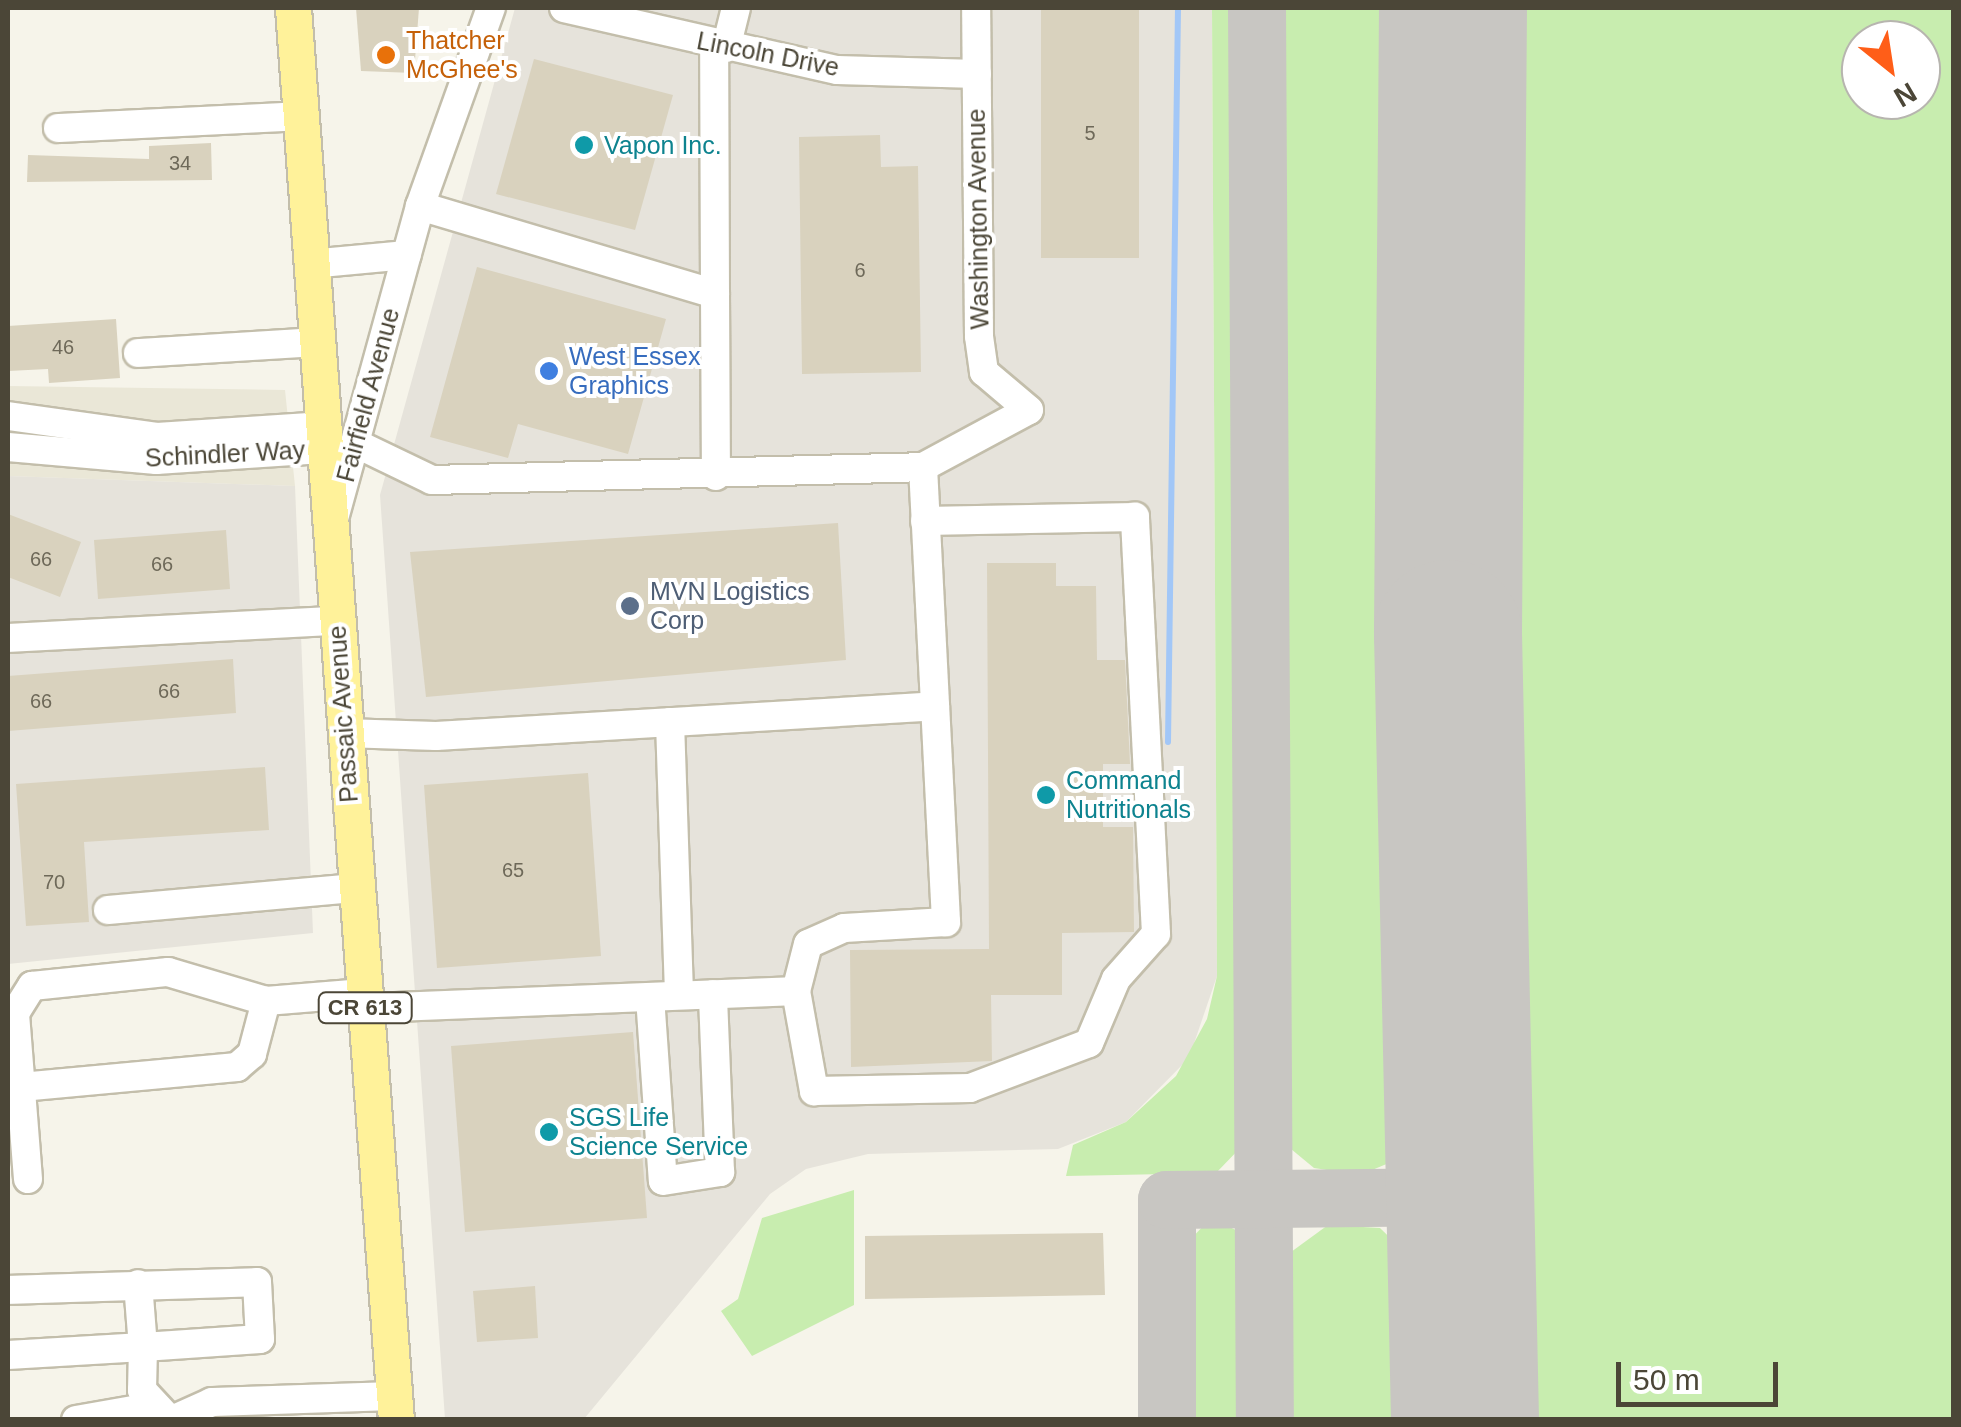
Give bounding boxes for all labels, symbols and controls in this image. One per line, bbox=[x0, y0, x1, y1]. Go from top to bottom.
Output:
north arrow bbox=[1841, 20, 1941, 120]
street label: Lincoln Drive bbox=[694, 25, 842, 83]
place label: Thatcher McGhee's bbox=[406, 26, 518, 85]
marker: Thatcher McGhee's bbox=[375, 44, 397, 66]
text: N bbox=[1889, 76, 1922, 113]
street label: Washington Avenue bbox=[961, 108, 995, 330]
house number: 5 bbox=[1084, 121, 1096, 145]
place label: Vapon Inc. bbox=[604, 130, 722, 160]
marker: Vapon Inc. bbox=[573, 134, 595, 156]
house number: 34 bbox=[169, 151, 191, 175]
house number: 6 bbox=[854, 258, 866, 282]
street label: Fairfield Avenue bbox=[330, 304, 406, 486]
house number: 46 bbox=[52, 335, 74, 359]
place label: West Essex Graphics bbox=[569, 342, 701, 401]
marker: West Essex Graphics bbox=[538, 360, 560, 382]
street label: Schindler Way bbox=[144, 435, 306, 473]
house number: 66 bbox=[30, 547, 52, 571]
house number: 66 bbox=[151, 552, 173, 576]
place label: MVN Logistics Corp bbox=[650, 577, 810, 636]
marker: MVN Logistics Corp bbox=[619, 595, 641, 617]
street label: Passaic Avenue bbox=[322, 624, 364, 804]
house number: 66 bbox=[158, 679, 180, 703]
house number: 66 bbox=[30, 689, 52, 713]
place label: Command Nutritionals bbox=[1066, 766, 1191, 825]
marker: Command Nutritionals bbox=[1035, 784, 1057, 806]
house number: 65 bbox=[502, 858, 524, 882]
house number: 70 bbox=[43, 870, 65, 894]
road number: CR 613 bbox=[318, 991, 412, 1025]
place label: SGS Life Science Service bbox=[569, 1103, 748, 1162]
marker: SGS Life Science Service bbox=[538, 1121, 560, 1143]
scale bar bbox=[1621, 1342, 1784, 1404]
text: 50 m bbox=[1633, 1363, 1700, 1396]

